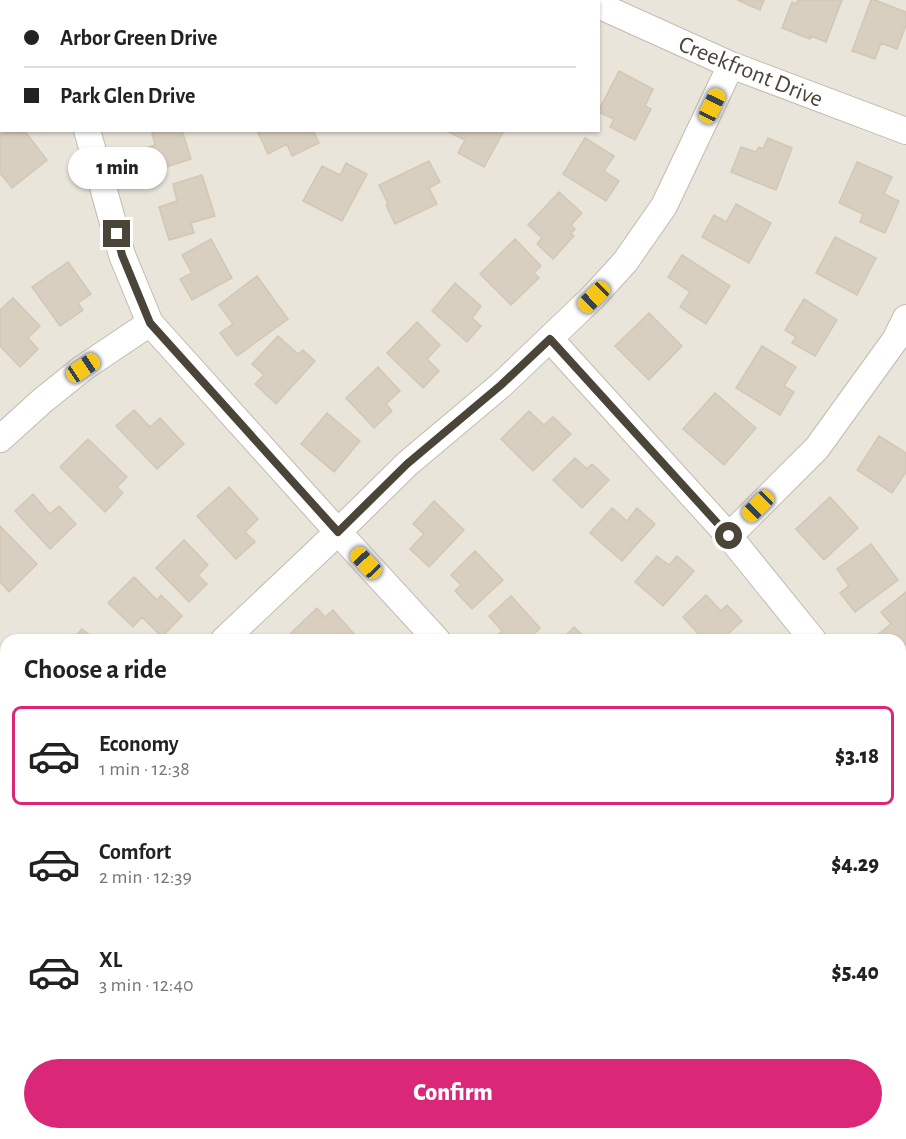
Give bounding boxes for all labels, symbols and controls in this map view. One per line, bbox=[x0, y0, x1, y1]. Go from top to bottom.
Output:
text: Arbor Green Drive bbox=[60, 27, 217, 49]
street label: Creekfront Drive bbox=[675, 32, 826, 112]
text: Park Glen Drive bbox=[60, 85, 195, 107]
car bbox=[696, 86, 728, 126]
callout: 1 min bbox=[68, 147, 166, 189]
text: 1 min bbox=[96, 158, 139, 178]
route end bbox=[103, 220, 130, 247]
car bbox=[575, 278, 613, 316]
car bbox=[63, 350, 103, 386]
car bbox=[739, 487, 777, 525]
route start bbox=[715, 522, 742, 549]
car bbox=[347, 544, 385, 582]
text: Choose a ride bbox=[24, 656, 167, 683]
icon: car bbox=[27, 729, 81, 783]
text: Economy bbox=[99, 733, 179, 755]
text: $3.18 bbox=[835, 745, 879, 767]
text: 1 min · 12:38 bbox=[99, 759, 190, 779]
icon: car bbox=[27, 837, 81, 891]
text: Comfort bbox=[99, 841, 171, 863]
text: $4.29 bbox=[831, 853, 879, 875]
text: 2 min · 12:39 bbox=[99, 867, 192, 887]
icon: car bbox=[27, 945, 81, 999]
text: XL bbox=[99, 949, 122, 971]
text: $5.40 bbox=[832, 961, 879, 983]
text: 3 min · 12:40 bbox=[99, 975, 194, 995]
button: Confirm bbox=[24, 1059, 882, 1128]

